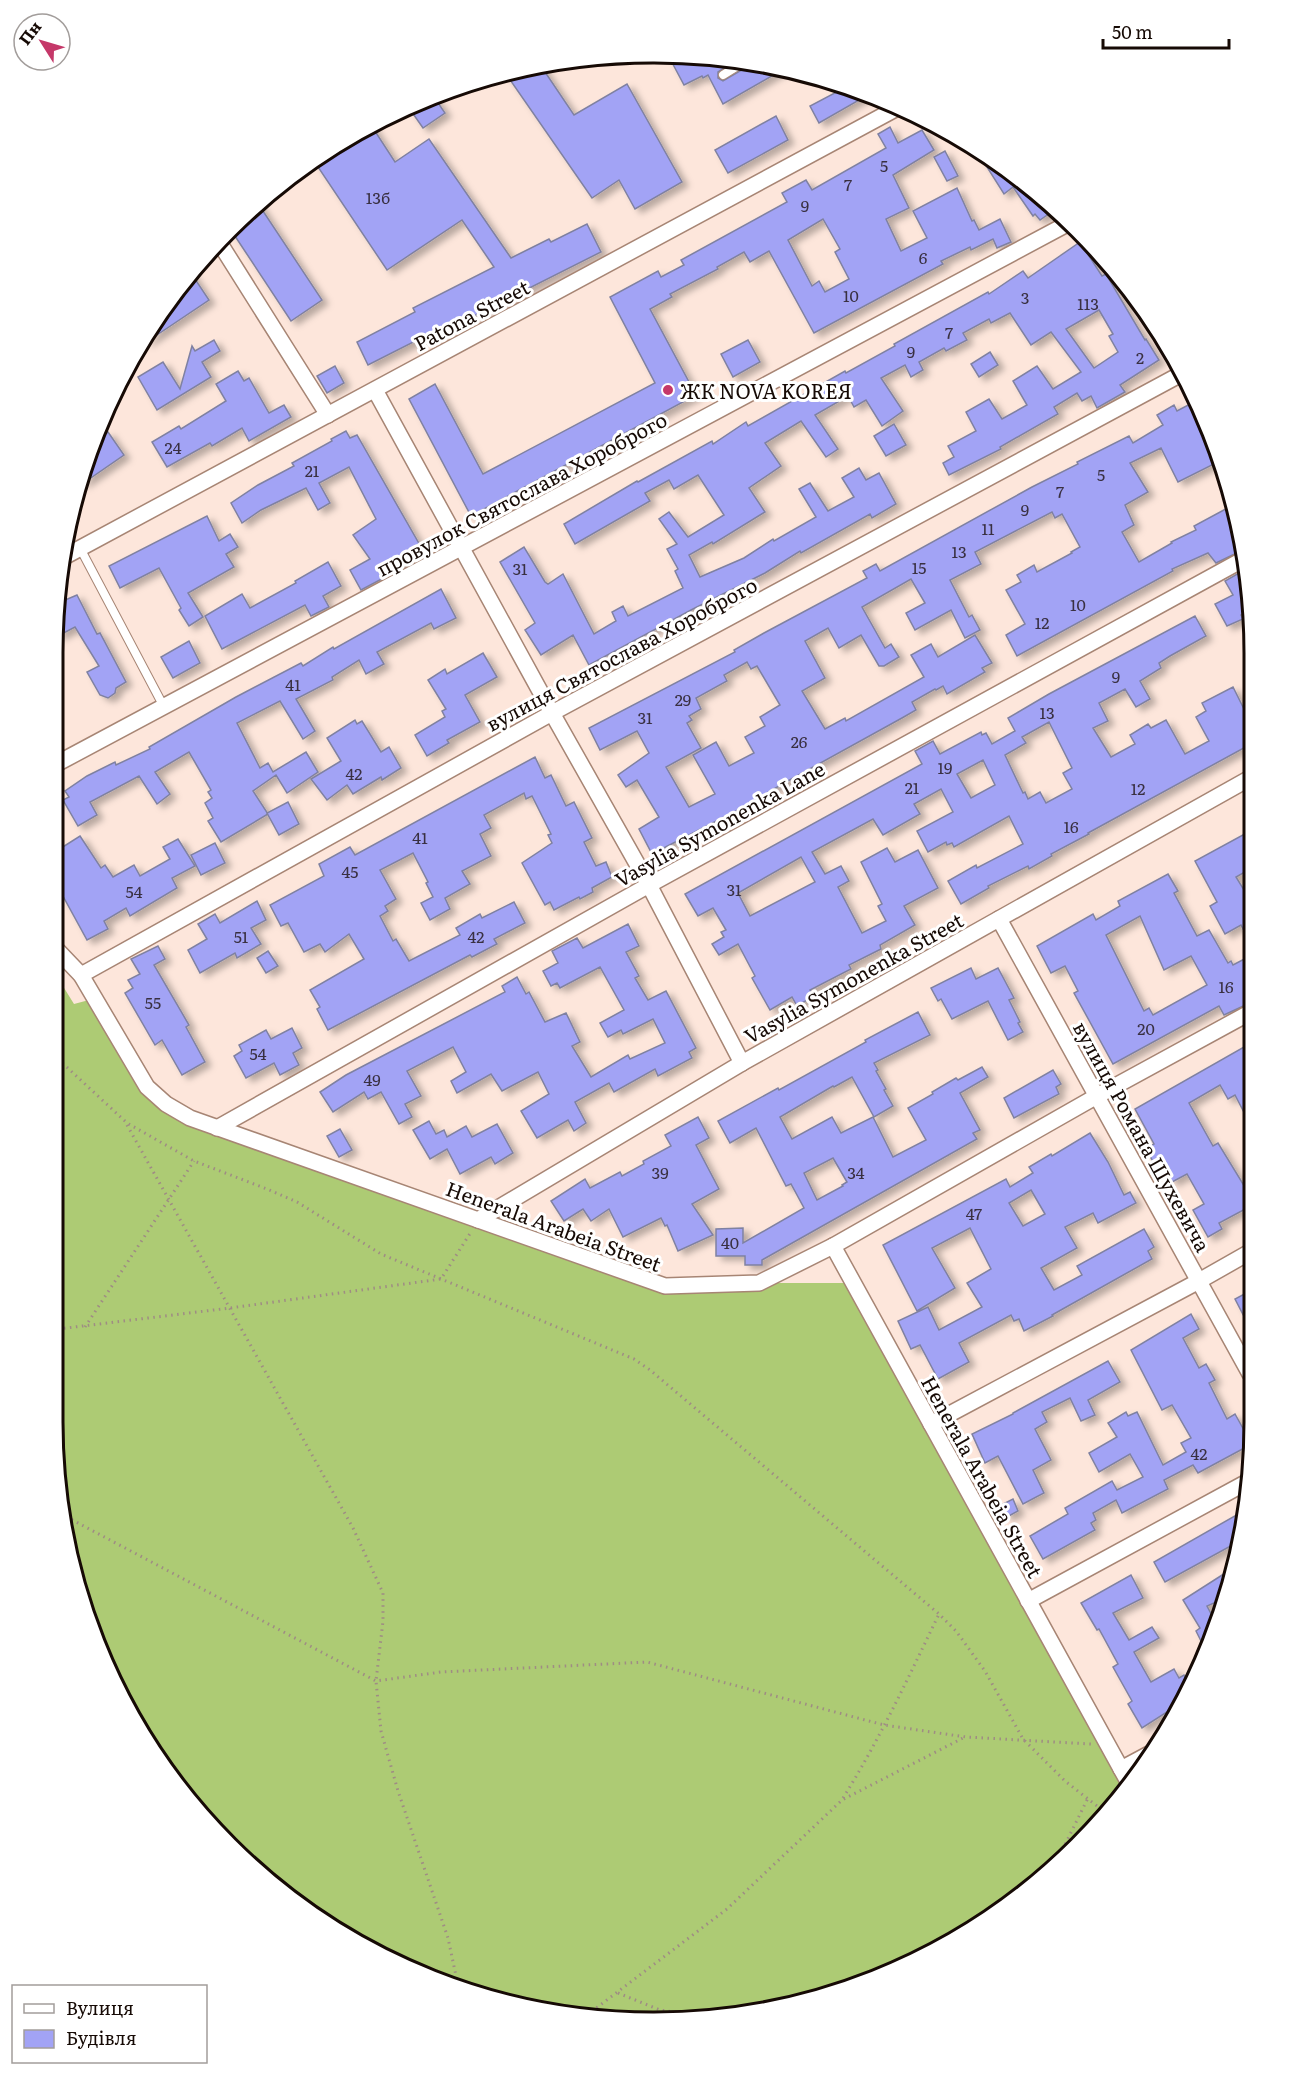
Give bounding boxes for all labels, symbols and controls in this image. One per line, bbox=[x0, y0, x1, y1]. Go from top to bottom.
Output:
north arrow bbox=[12, 12, 72, 72]
scale bar bbox=[1103, 12, 1229, 50]
text: Пн bbox=[12, 15, 46, 50]
text: 50 m bbox=[1112, 18, 1153, 45]
house number: 5 bbox=[880, 153, 888, 177]
house number: 7 bbox=[844, 172, 852, 196]
house number: 13б bbox=[366, 185, 390, 209]
house number: 9 bbox=[801, 193, 809, 217]
house number: 6 bbox=[919, 245, 928, 269]
street label: Patona Street bbox=[408, 271, 534, 357]
house number: 10 bbox=[843, 283, 859, 307]
house number: 3 bbox=[1021, 285, 1029, 309]
house number: 113 bbox=[1077, 291, 1099, 315]
house number: 7 bbox=[945, 320, 953, 344]
house number: 9 bbox=[907, 339, 915, 363]
house number: 2 bbox=[1136, 345, 1144, 369]
place label: ЖК NOVA KOREЯ bbox=[680, 375, 852, 405]
marker: ЖК NOVA KOREЯ bbox=[661, 383, 675, 397]
street label: провулок Святослава Хороброго bbox=[370, 403, 672, 583]
house number: 24 bbox=[165, 435, 182, 459]
house number: 21 bbox=[305, 458, 320, 482]
house number: 5 bbox=[1097, 462, 1105, 486]
house number: 7 bbox=[1056, 479, 1064, 503]
house number: 9 bbox=[1021, 497, 1029, 521]
house number: 11 bbox=[981, 516, 995, 540]
house number: 13 bbox=[951, 539, 967, 563]
house number: 15 bbox=[912, 555, 926, 579]
house number: 31 bbox=[512, 556, 528, 580]
street label: вулиця Святослава Хороброго bbox=[480, 569, 762, 737]
house number: 10 bbox=[1070, 592, 1086, 616]
house number: 12 bbox=[1035, 610, 1049, 634]
house number: 9 bbox=[1112, 664, 1120, 688]
house number: 41 bbox=[285, 672, 301, 696]
house number: 29 bbox=[675, 687, 691, 711]
house number: 13 bbox=[1039, 700, 1055, 724]
house number: 31 bbox=[637, 705, 653, 729]
house number: 26 bbox=[791, 729, 808, 753]
street label: Vasylia Symonenka Lane bbox=[608, 753, 830, 893]
house number: 19 bbox=[938, 755, 952, 779]
house number: 42 bbox=[346, 761, 362, 785]
house number: 21 bbox=[905, 775, 920, 799]
house number: 12 bbox=[1131, 776, 1145, 800]
house number: 16 bbox=[1063, 814, 1079, 838]
house number: 41 bbox=[412, 825, 428, 849]
house number: 45 bbox=[342, 859, 358, 883]
house number: 31 bbox=[726, 877, 742, 901]
house number: 54 bbox=[126, 879, 143, 903]
street label: Vasylia Symonenka Street bbox=[738, 904, 968, 1050]
house number: 51 bbox=[234, 924, 249, 948]
house number: 42 bbox=[468, 924, 484, 948]
house number: 16 bbox=[1218, 974, 1234, 998]
house number: 55 bbox=[145, 990, 161, 1014]
street label: вулиця Романа Шухевича bbox=[1067, 1015, 1219, 1257]
house number: 20 bbox=[1137, 1016, 1155, 1040]
house number: 54 bbox=[250, 1041, 267, 1065]
house number: 49 bbox=[363, 1067, 381, 1091]
house number: 39 bbox=[651, 1160, 669, 1184]
house number: 34 bbox=[847, 1160, 865, 1184]
street label: Henerala Arabeia Street bbox=[442, 1172, 666, 1278]
house number: 47 bbox=[966, 1201, 982, 1225]
house number: 40 bbox=[721, 1230, 739, 1254]
street label: Henerala Arabeia Street bbox=[915, 1369, 1051, 1583]
house number: 42 bbox=[1191, 1441, 1207, 1465]
legend bbox=[12, 1985, 207, 2063]
text: Вулиця bbox=[66, 1994, 134, 2021]
text: Будівля bbox=[66, 2024, 137, 2051]

